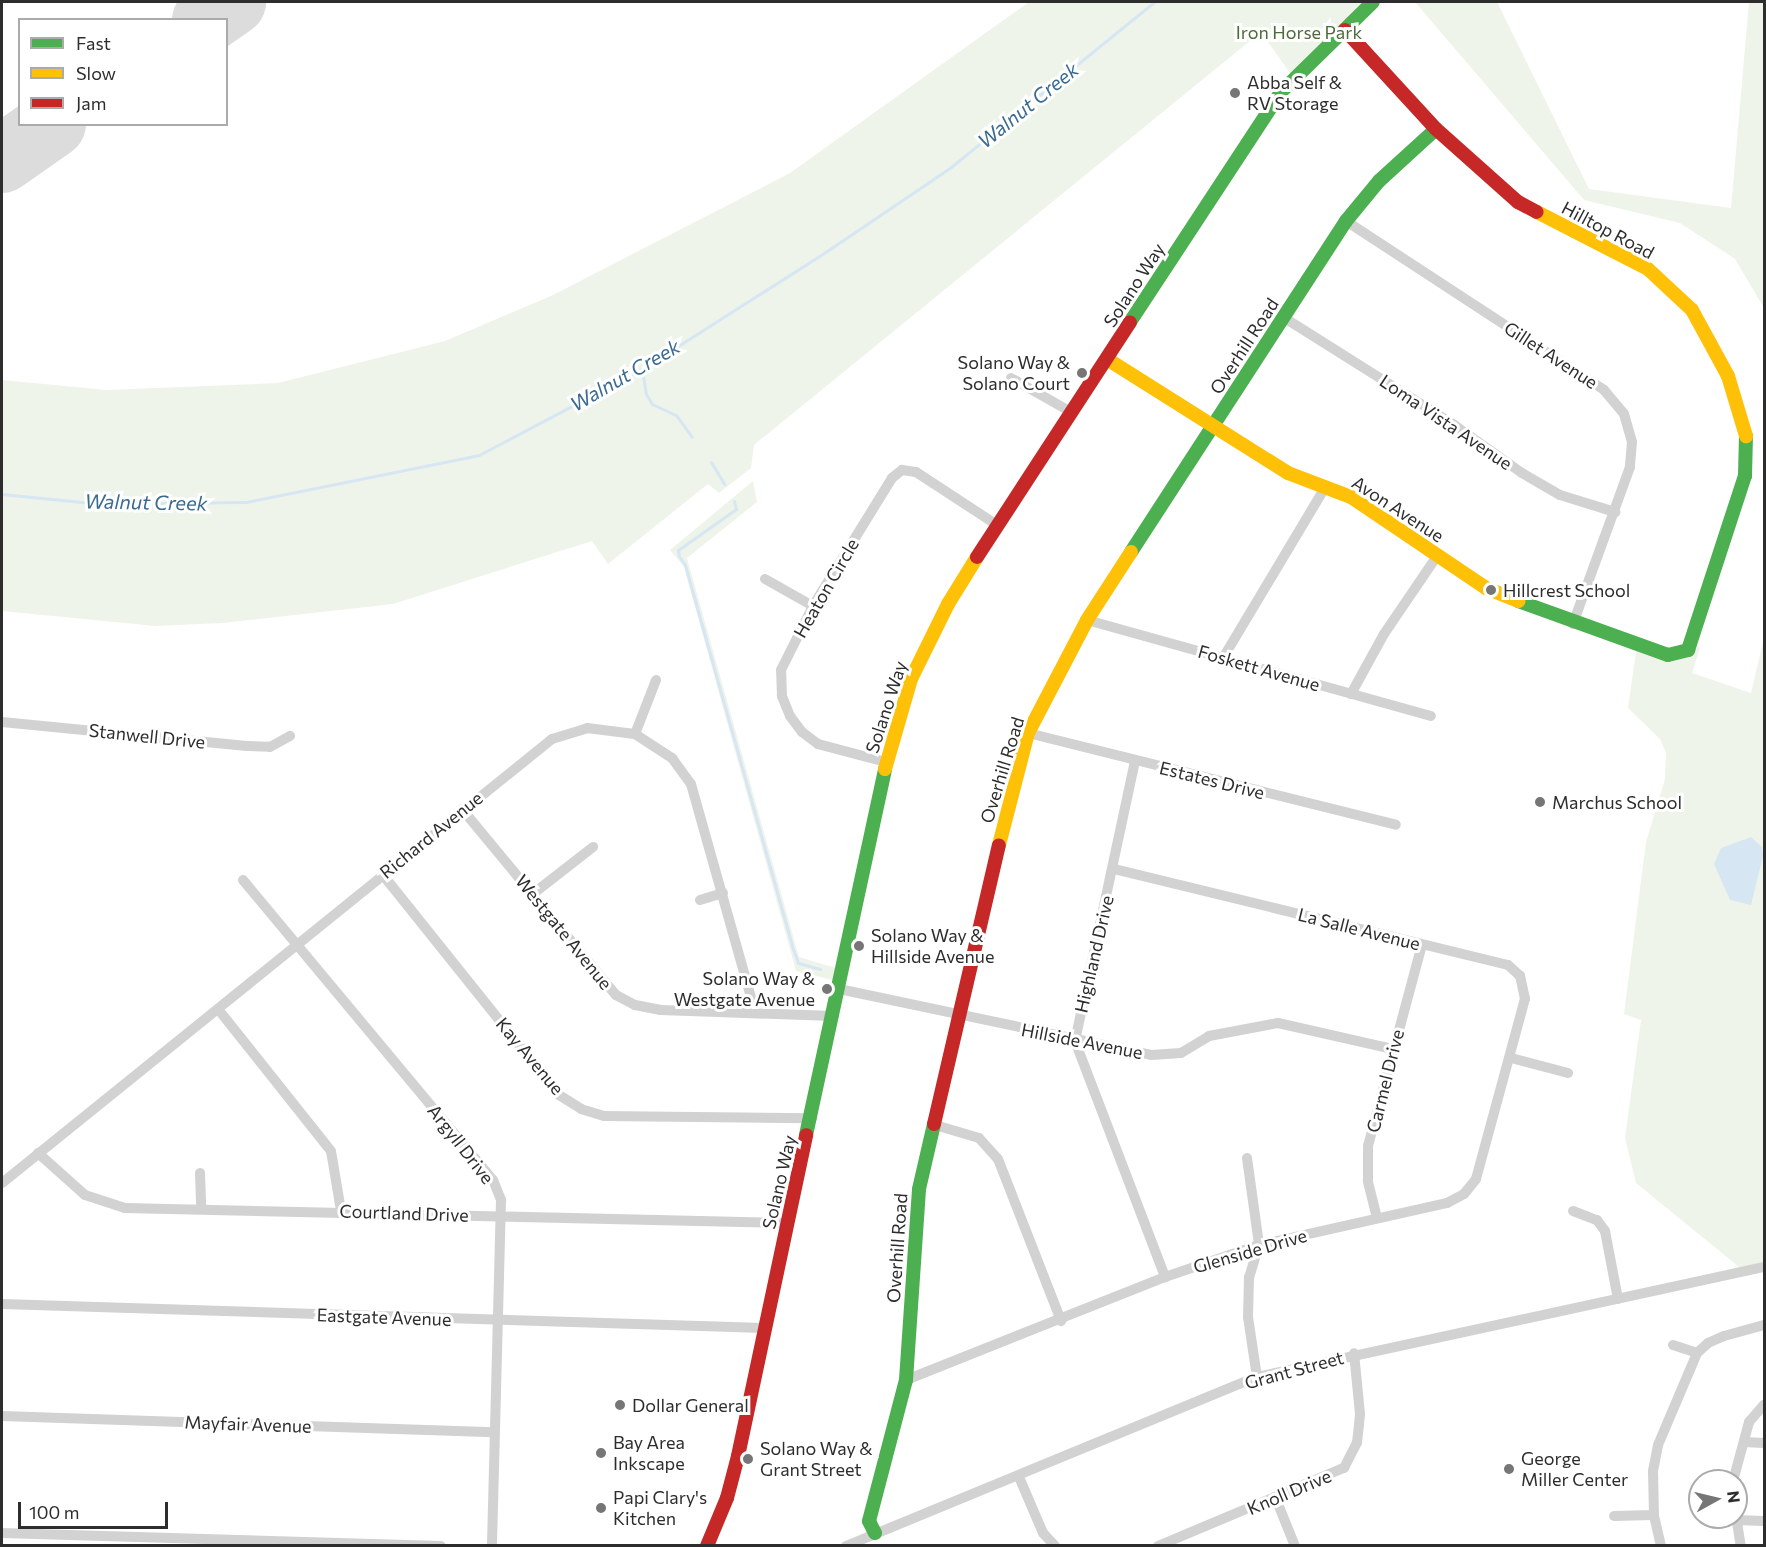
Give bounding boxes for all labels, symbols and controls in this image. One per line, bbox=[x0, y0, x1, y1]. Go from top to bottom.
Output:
legend bbox=[18, 18, 228, 126]
park label: Iron Horse Park bbox=[1236, 21, 1362, 43]
text: Fast bbox=[76, 32, 111, 54]
water label: Walnut Creek bbox=[973, 57, 1083, 153]
text: Slow bbox=[76, 62, 116, 84]
place label: Abba Self & RV Storage bbox=[1247, 72, 1342, 115]
marker: Abba Self & RV Storage bbox=[1228, 86, 1242, 100]
text: Jam bbox=[76, 92, 106, 114]
street label: Hilltop Road bbox=[1558, 197, 1658, 263]
street label: Solano Way bbox=[1099, 239, 1169, 331]
street label: Overhill Road bbox=[1205, 294, 1283, 398]
street label: Gillet Avenue bbox=[1500, 317, 1602, 393]
water label: Walnut Creek bbox=[566, 334, 684, 416]
place label: Solano Way & Solano Court bbox=[958, 352, 1070, 394]
marker: Solano Way & Solano Court bbox=[1075, 366, 1089, 380]
street label: Loma Vista Avenue bbox=[1376, 370, 1516, 474]
street label: Avon Avenue bbox=[1348, 471, 1448, 547]
water label: Walnut Creek bbox=[84, 489, 208, 515]
street label: Heaton Circle bbox=[789, 535, 863, 641]
place label: Hillcrest School bbox=[1503, 579, 1630, 601]
marker: Hillcrest School bbox=[1484, 583, 1498, 597]
street label: Foskett Avenue bbox=[1196, 640, 1322, 696]
street label: Solano Way bbox=[861, 658, 911, 756]
street label: Overhill Road bbox=[976, 714, 1028, 826]
street label: Stanwell Drive bbox=[88, 719, 206, 753]
street label: Estates Drive bbox=[1157, 757, 1267, 803]
street label: Richard Avenue bbox=[375, 787, 487, 883]
place label: Marchus School bbox=[1552, 791, 1682, 813]
marker: Marchus School bbox=[1533, 795, 1547, 809]
street label: Westgate Avenue bbox=[511, 870, 617, 994]
street label: Highland Drive bbox=[1070, 893, 1118, 1015]
street label: La Salle Avenue bbox=[1296, 903, 1422, 955]
place label: Solano Way & Hillside Avenue bbox=[871, 925, 994, 968]
marker: Solano Way & Hillside Avenue bbox=[852, 939, 866, 953]
place label: Solano Way & Westgate Avenue bbox=[674, 968, 815, 1010]
marker: Solano Way & Westgate Avenue bbox=[820, 982, 834, 996]
street label: Kay Avenue bbox=[491, 1013, 569, 1099]
street label: Hillside Avenue bbox=[1019, 1019, 1145, 1063]
street label: Carmel Drive bbox=[1362, 1027, 1408, 1135]
street label: Argyll Drive bbox=[423, 1100, 499, 1188]
street label: Solano Way bbox=[758, 1133, 800, 1231]
street label: Overhill Road bbox=[882, 1192, 912, 1304]
street label: Courtland Drive bbox=[339, 1200, 469, 1226]
street label: Glenside Drive bbox=[1191, 1224, 1309, 1278]
street label: Eastgate Avenue bbox=[316, 1304, 452, 1330]
street label: Grant Street bbox=[1242, 1346, 1346, 1394]
place label: Dollar General bbox=[632, 1394, 749, 1416]
marker: Dollar General bbox=[613, 1398, 627, 1412]
street label: Mayfair Avenue bbox=[184, 1411, 312, 1437]
place label: Bay Area Inkscape bbox=[613, 1432, 685, 1474]
place label: Solano Way & Grant Street bbox=[760, 1438, 872, 1480]
marker: Bay Area Inkscape bbox=[594, 1446, 608, 1460]
place label: George Miller Center bbox=[1521, 1448, 1628, 1490]
marker: Solano Way & Grant Street bbox=[741, 1452, 755, 1466]
marker: George Miller Center bbox=[1502, 1462, 1516, 1476]
street label: Knoll Drive bbox=[1244, 1465, 1334, 1519]
north arrow bbox=[1688, 1469, 1748, 1529]
place label: Papi Clary's Kitchen bbox=[613, 1487, 707, 1530]
text: N bbox=[1724, 1489, 1745, 1504]
scale bar bbox=[21, 1490, 171, 1528]
text: 100 m bbox=[29, 1501, 79, 1523]
marker: Papi Clary's Kitchen bbox=[594, 1501, 608, 1515]

